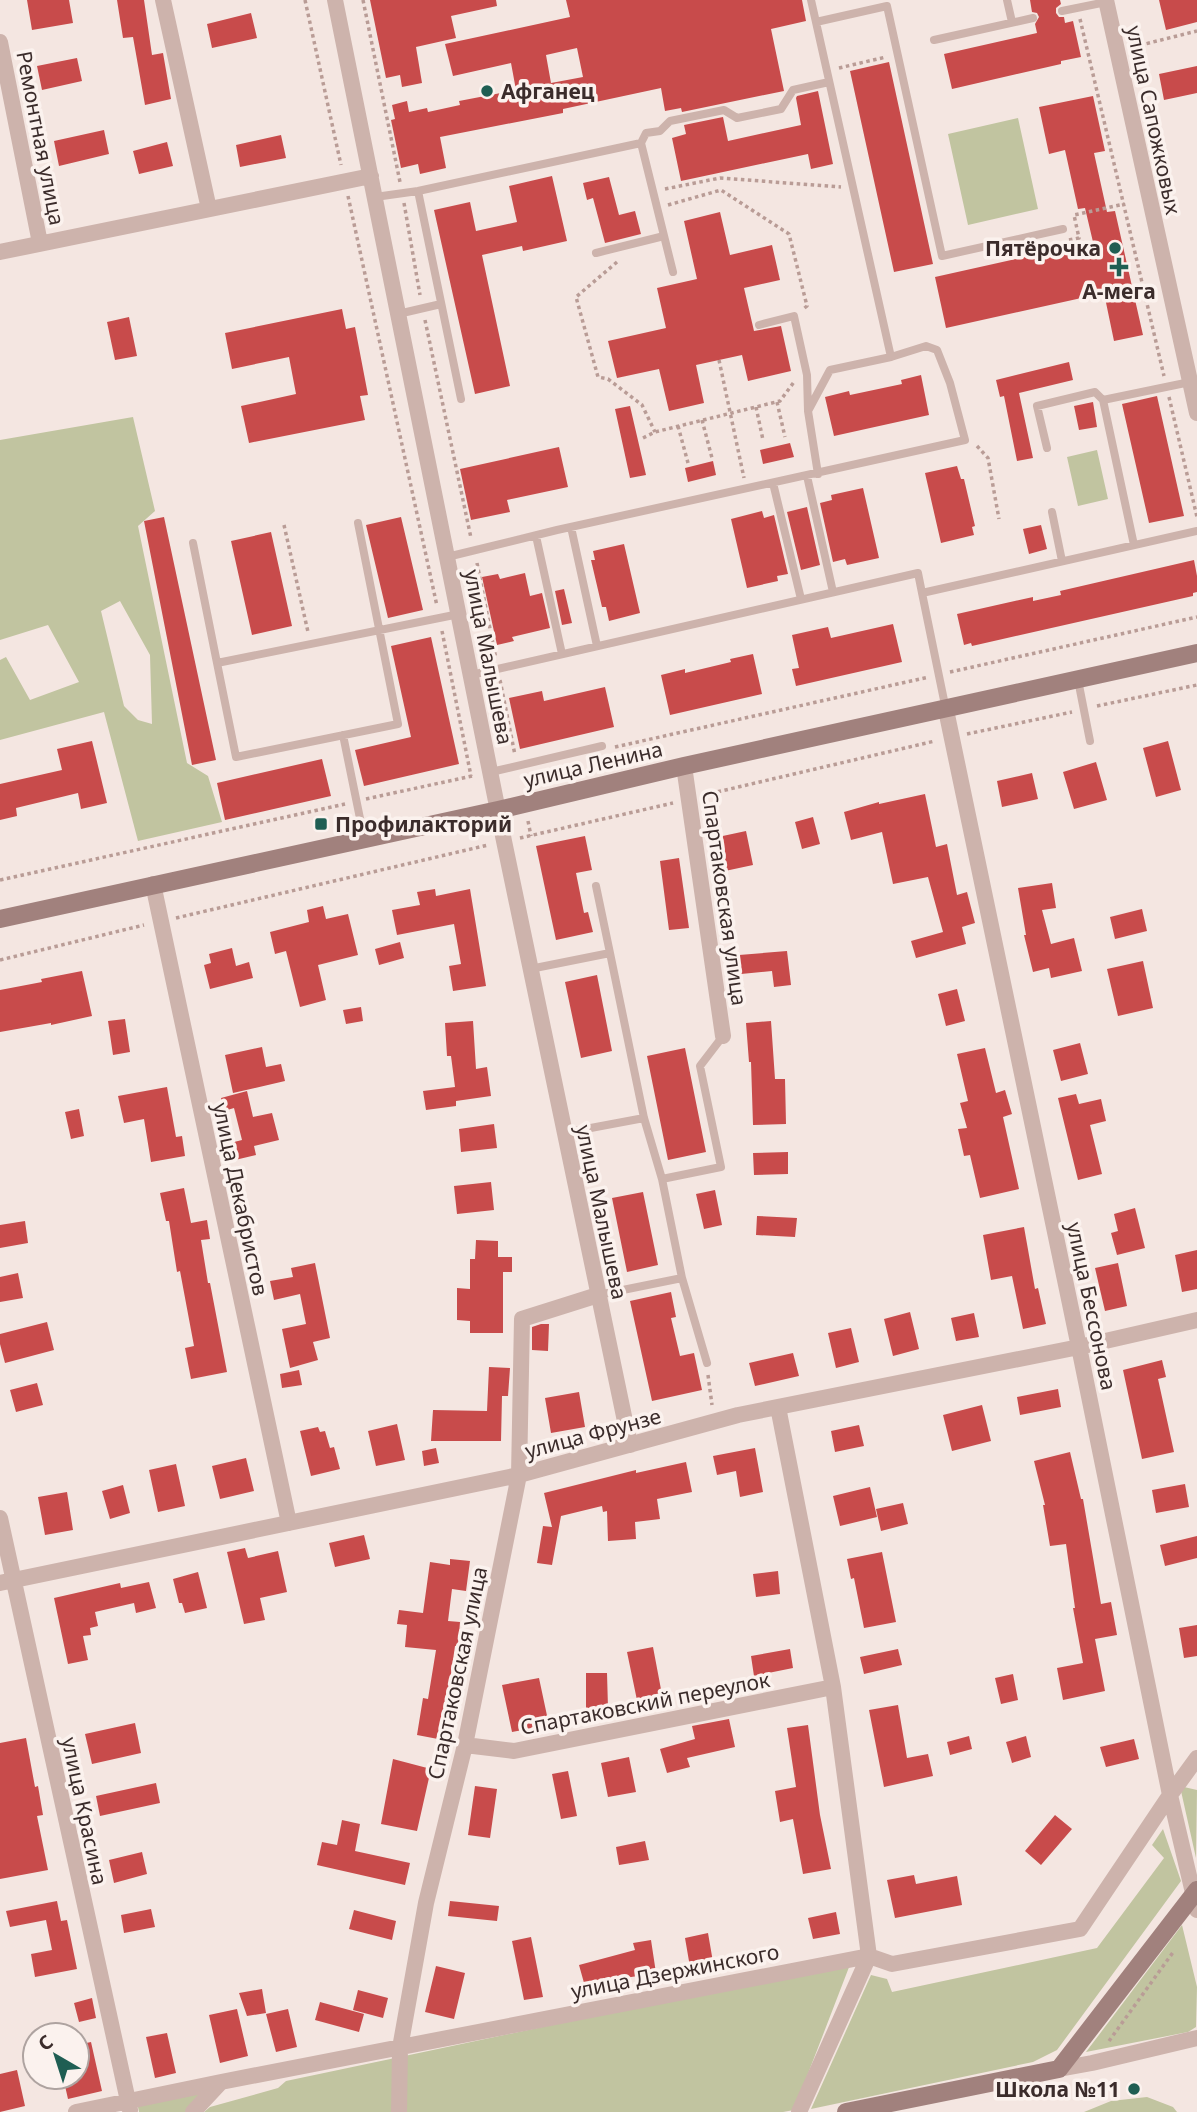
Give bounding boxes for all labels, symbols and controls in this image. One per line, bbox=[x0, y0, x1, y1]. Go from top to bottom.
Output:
street label: улица Сапожковых bbox=[1120, 23, 1188, 217]
street label: Ремонтная улица bbox=[10, 48, 72, 228]
place label: Афганец bbox=[501, 77, 595, 105]
marker: Афганец bbox=[479, 83, 495, 99]
place label: Пятёрочка bbox=[985, 234, 1101, 262]
marker: Пятёрочка bbox=[1107, 240, 1123, 256]
marker: А-мега bbox=[1111, 259, 1127, 275]
place label: А-мега bbox=[1082, 277, 1156, 305]
street label: улица Малышева bbox=[458, 567, 520, 747]
street label: улица Ленина bbox=[521, 734, 665, 794]
street label: Спартаковская улица bbox=[696, 789, 754, 1007]
place label: Профилакторий bbox=[335, 810, 512, 838]
marker: Профилакторий bbox=[313, 816, 329, 832]
street label: улица Декабристов bbox=[207, 1100, 275, 1298]
street label: улица Малышева bbox=[570, 1122, 634, 1302]
street label: улица Бессонова bbox=[1061, 1219, 1123, 1393]
street label: улица Фрунзе bbox=[522, 1401, 664, 1465]
street label: Спартаковская улица bbox=[421, 1564, 493, 1782]
street label: Спартаковский переулок bbox=[518, 1665, 772, 1741]
street label: улица Красина bbox=[56, 1734, 114, 1888]
street label: улица Дзержинского bbox=[569, 1937, 781, 2005]
north arrow bbox=[21, 2021, 91, 2091]
text: С bbox=[32, 2029, 58, 2057]
place label: Школа №11 bbox=[995, 2075, 1120, 2103]
marker: Школа №11 bbox=[1126, 2081, 1142, 2097]

